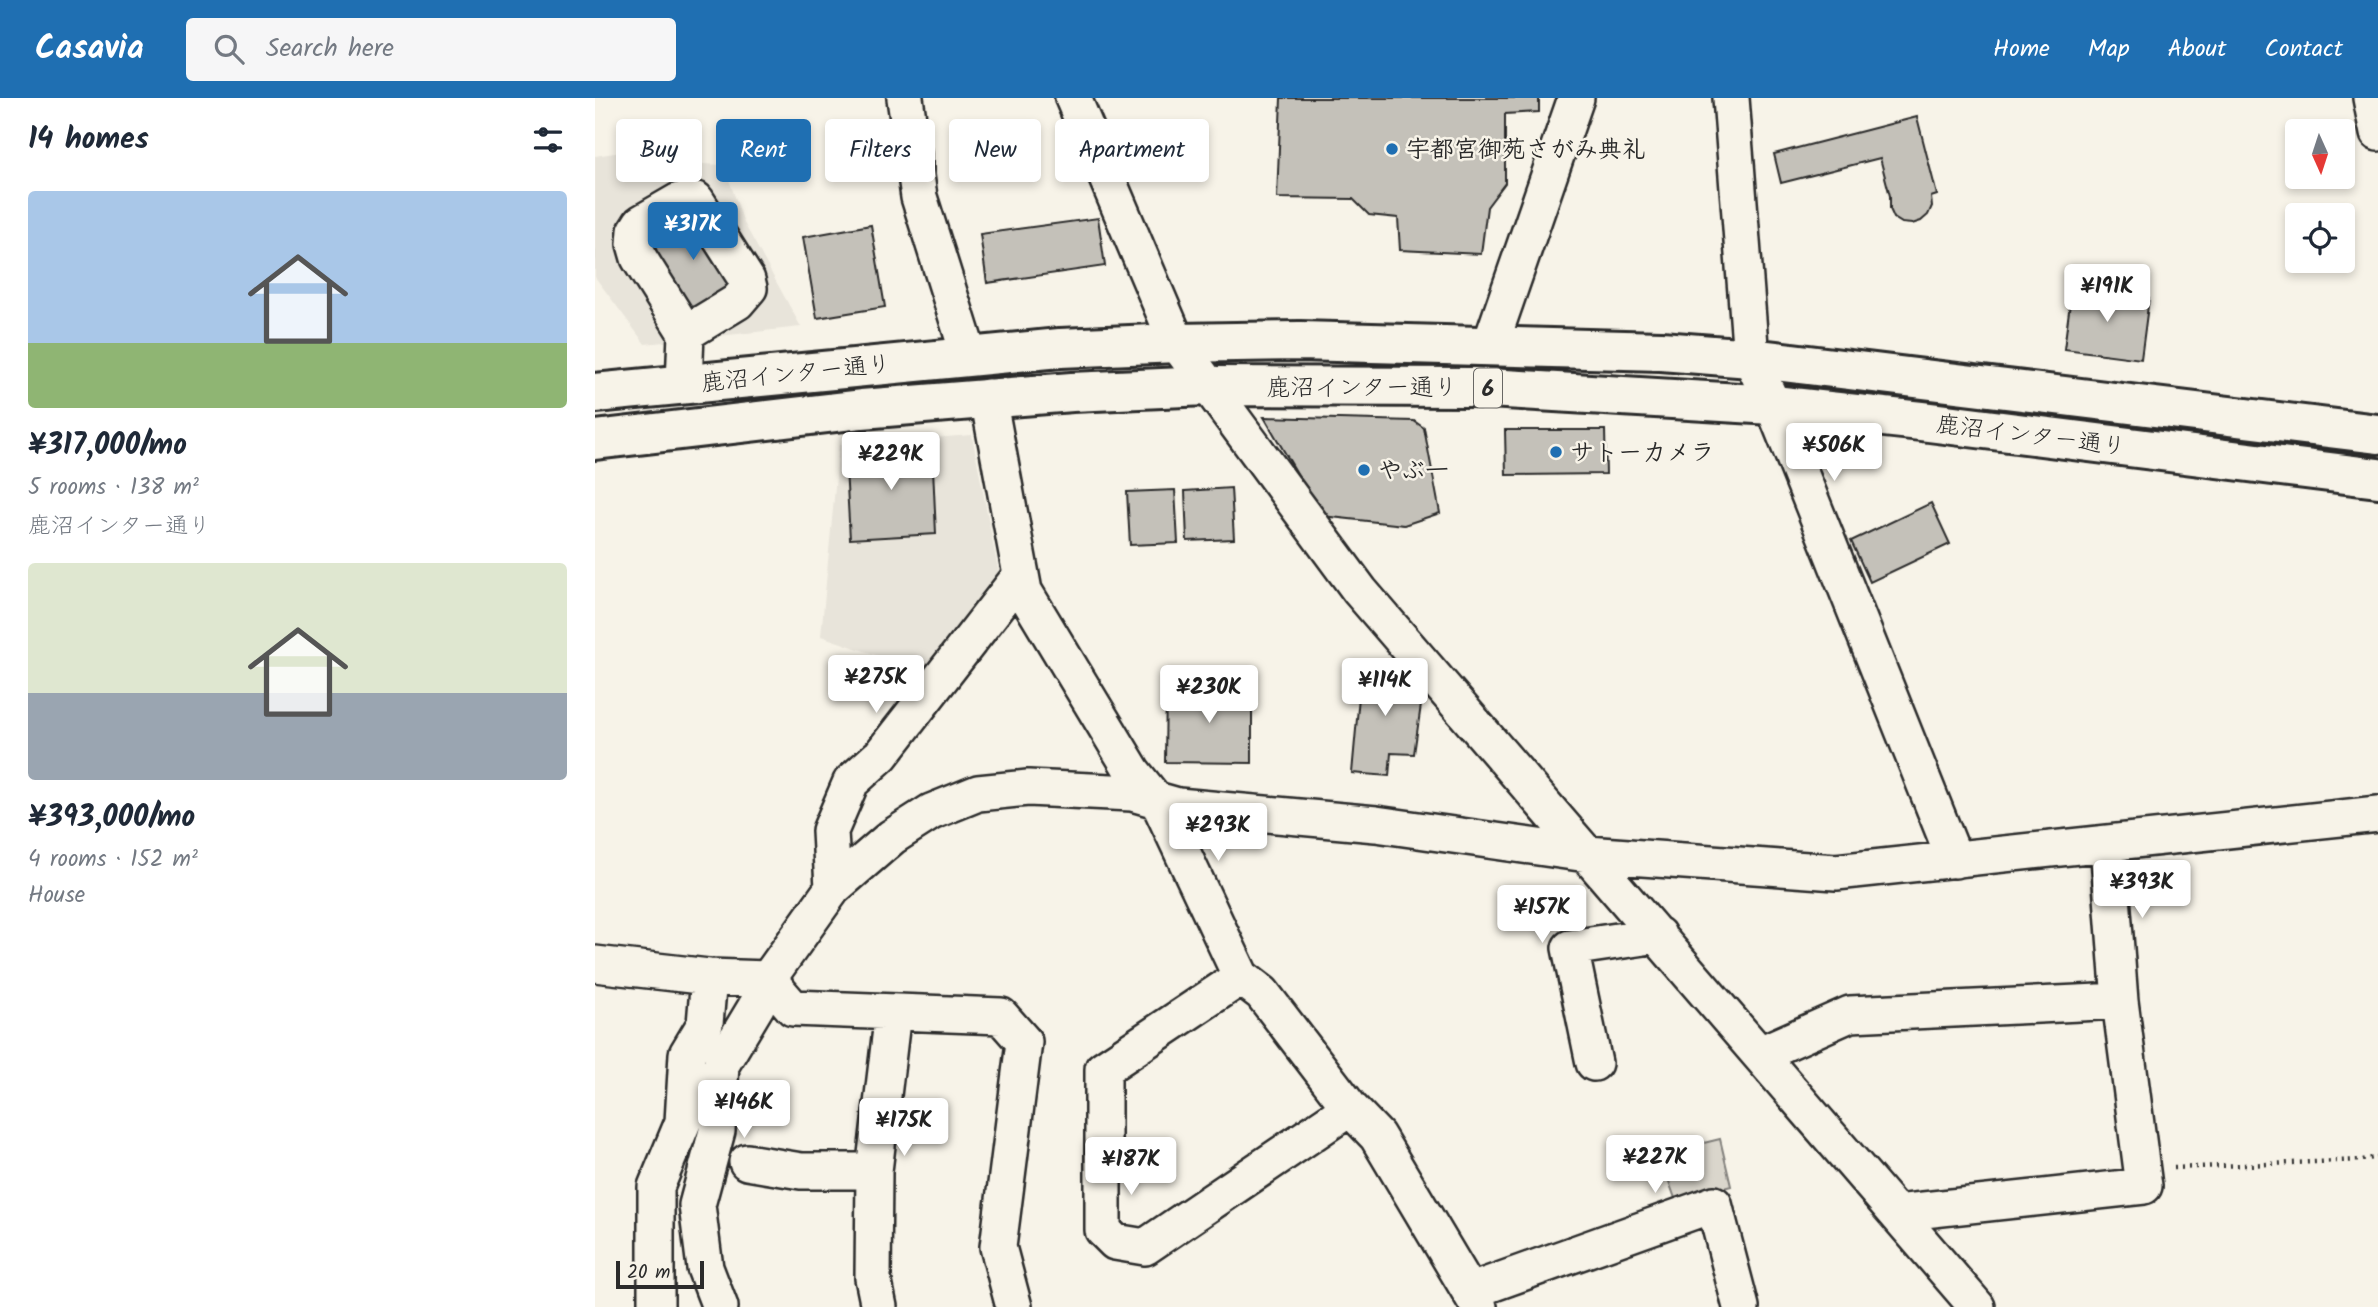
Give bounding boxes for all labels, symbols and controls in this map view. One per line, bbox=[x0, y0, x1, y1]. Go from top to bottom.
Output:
search box bbox=[186, 18, 676, 81]
text: Casavia bbox=[35, 23, 144, 76]
text: Search here bbox=[266, 28, 394, 70]
icon: search bbox=[210, 30, 248, 68]
text: Home bbox=[1993, 30, 2050, 69]
text: Map bbox=[2088, 30, 2130, 69]
text: About bbox=[2168, 30, 2226, 69]
text: Contact bbox=[2264, 30, 2343, 69]
text: 14 homes bbox=[28, 116, 149, 164]
chip: Buy bbox=[616, 119, 702, 182]
chip: Rent bbox=[716, 119, 811, 182]
chip: Filters bbox=[825, 119, 935, 182]
chip: New bbox=[949, 119, 1041, 182]
chip: Apartment bbox=[1055, 119, 1209, 182]
north arrow bbox=[2285, 119, 2355, 189]
map controls bbox=[2285, 119, 2355, 273]
icon: filters bbox=[529, 121, 567, 159]
place label: 宇都宮御苑さがみ典礼 bbox=[1406, 131, 1646, 170]
marker: 宇都宮御苑さがみ典礼 bbox=[1384, 141, 1400, 157]
pin: ¥317K bbox=[644, 202, 742, 262]
button: locate bbox=[2285, 203, 2355, 273]
text: ¥317K bbox=[664, 207, 722, 243]
icon: home bbox=[235, 236, 361, 362]
pin: ¥191K bbox=[2058, 264, 2156, 324]
text: ¥191K bbox=[2080, 269, 2134, 305]
street label: 鹿沼インター通り bbox=[699, 345, 893, 404]
road number: 6 bbox=[1474, 368, 1502, 408]
street label: 鹿沼インター通り bbox=[1266, 369, 1458, 408]
street label: 鹿沼インター通り bbox=[1934, 405, 2128, 467]
text: ¥317,000/mo bbox=[28, 422, 187, 470]
pin: ¥506K bbox=[1785, 424, 1883, 483]
text: ¥506K bbox=[1802, 428, 1866, 464]
pin: ¥229K bbox=[842, 432, 940, 492]
place label: サトーカメラ bbox=[1570, 434, 1714, 473]
text: ¥229K bbox=[858, 437, 924, 473]
marker: サトーカメラ bbox=[1548, 444, 1564, 460]
place label: やぶ一 bbox=[1378, 452, 1449, 491]
marker: やぶ一 bbox=[1356, 462, 1372, 478]
text: 5 rooms · 138 m² bbox=[28, 470, 199, 506]
text: 鹿沼インター通り bbox=[28, 509, 211, 545]
icon: home bbox=[235, 609, 361, 735]
pin: ¥275K bbox=[827, 656, 925, 715]
pin: ¥114K bbox=[1336, 658, 1434, 718]
text: ¥275K bbox=[844, 660, 908, 696]
text: ¥114K bbox=[1358, 663, 1412, 699]
pin: ¥230K bbox=[1160, 666, 1258, 725]
text: ¥230K bbox=[1176, 670, 1242, 706]
text: ¥393,000/mo bbox=[28, 794, 195, 842]
pin: ¥293K bbox=[1169, 804, 1267, 863]
text: ¥293K bbox=[1185, 808, 1251, 844]
text: 4 rooms · 152 m² bbox=[28, 842, 198, 878]
pin: ¥393K bbox=[2093, 860, 2191, 920]
text: ¥393K bbox=[2110, 865, 2174, 901]
text: House bbox=[28, 878, 85, 914]
pin: ¥157K bbox=[1493, 886, 1591, 945]
text: ¥157K bbox=[1513, 890, 1571, 926]
pin: ¥146K bbox=[695, 1080, 793, 1140]
text: ¥146K bbox=[714, 1085, 774, 1121]
pin: ¥175K bbox=[855, 1098, 953, 1158]
text: ¥175K bbox=[875, 1103, 933, 1139]
pin: ¥227K bbox=[1606, 1136, 1704, 1195]
pin: ¥187K bbox=[1082, 1138, 1180, 1197]
text: ¥227K bbox=[1622, 1140, 1688, 1176]
text: ¥187K bbox=[1101, 1142, 1161, 1178]
scale bar bbox=[616, 1258, 703, 1290]
text: 20 m bbox=[627, 1258, 670, 1288]

